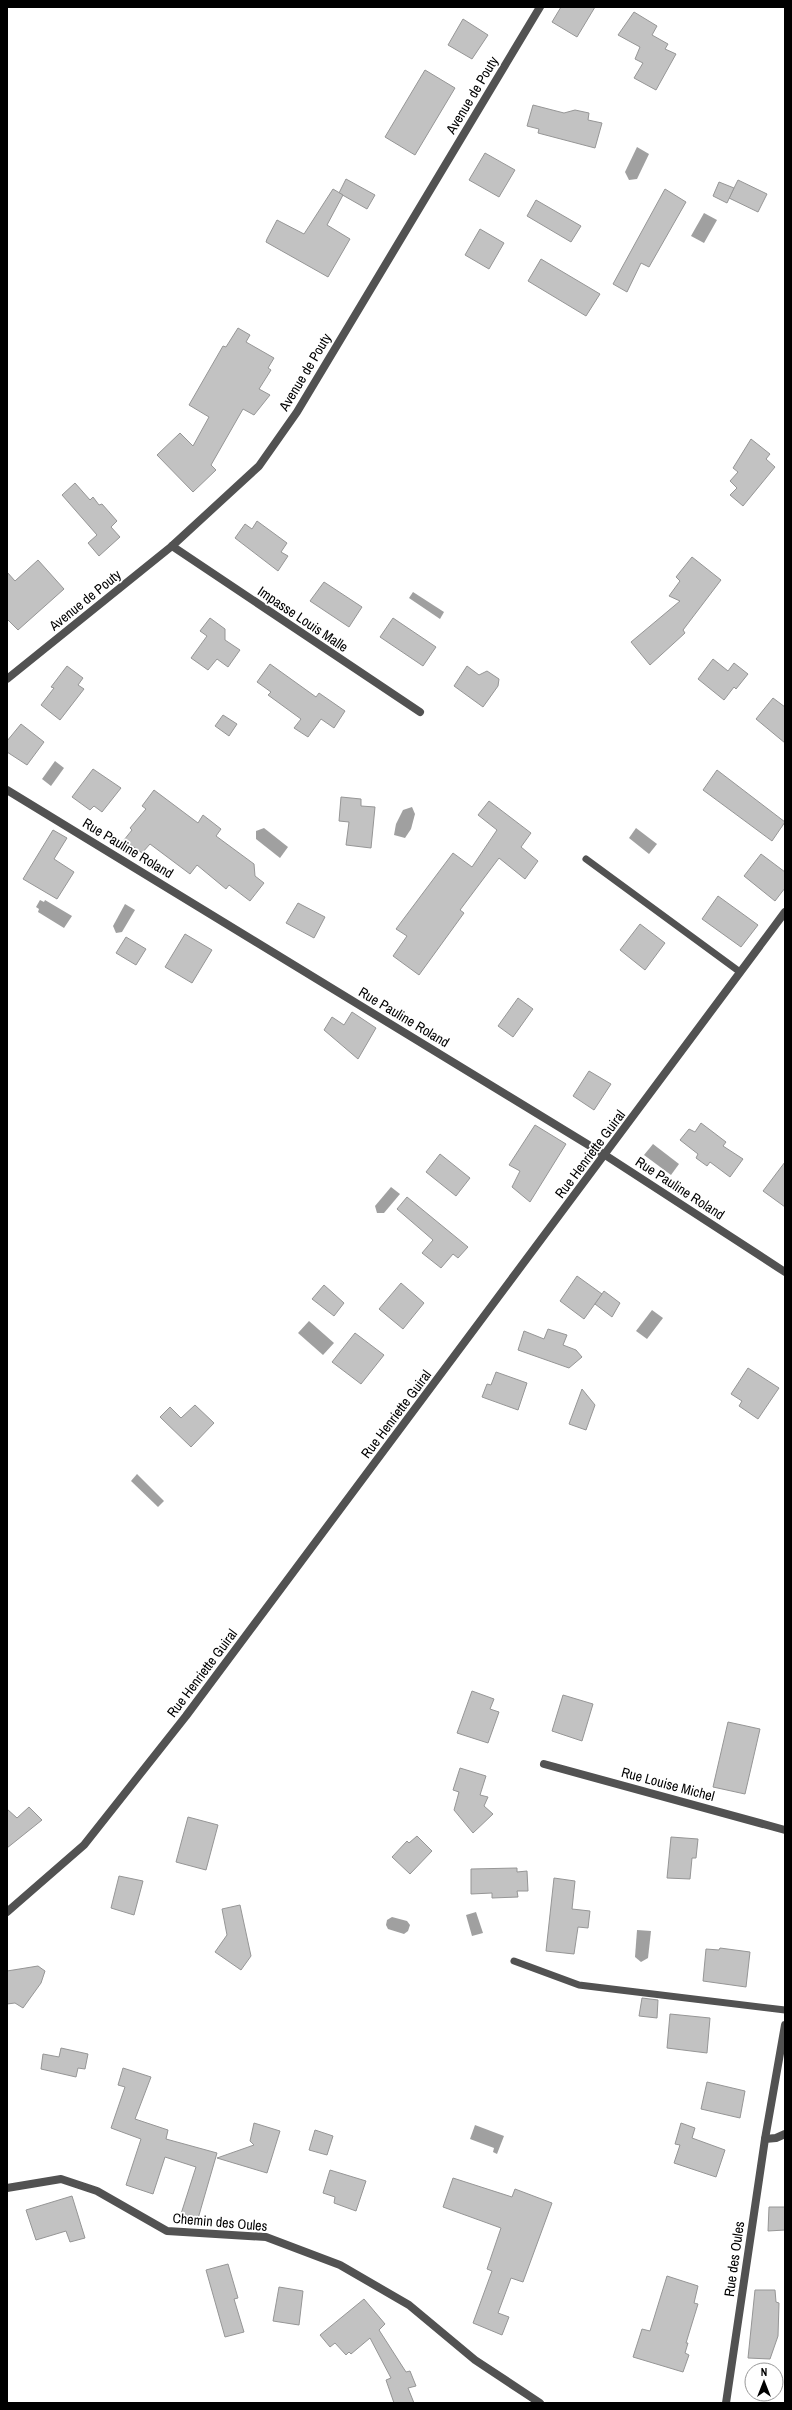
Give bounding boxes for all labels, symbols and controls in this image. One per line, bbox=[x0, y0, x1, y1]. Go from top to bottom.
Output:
street label: Avenue de Pouty bbox=[441, 53, 502, 138]
street label: Avenue de Pouty bbox=[274, 330, 335, 415]
street label: Avenue de Pouty bbox=[45, 565, 125, 635]
street label: Impasse Louis Malle bbox=[254, 582, 352, 656]
street label: Rue Pauline Roland bbox=[79, 814, 177, 882]
street label: Rue Pauline Roland bbox=[355, 983, 453, 1051]
street label: Rue Henriette Guiral bbox=[551, 1106, 629, 1202]
street label: Rue Pauline Roland bbox=[632, 1152, 728, 1224]
street label: Rue Henriette Guiral bbox=[357, 1366, 435, 1462]
street label: Rue Henriette Guiral bbox=[163, 1625, 241, 1721]
street label: Rue Louise Michel bbox=[619, 1763, 717, 1805]
street label: Chemin des Oules bbox=[172, 2209, 268, 2235]
street label: Rue des Oules bbox=[720, 2220, 748, 2298]
north arrow bbox=[744, 2362, 784, 2402]
text: N bbox=[761, 2365, 767, 2379]

